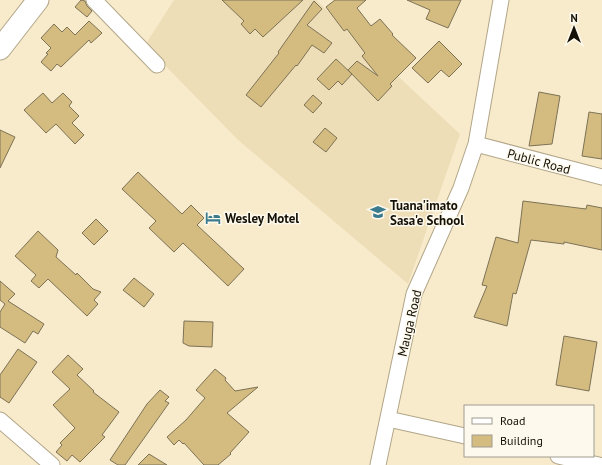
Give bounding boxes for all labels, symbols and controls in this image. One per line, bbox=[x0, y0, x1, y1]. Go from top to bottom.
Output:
north arrow bbox=[554, 8, 594, 48]
text: N bbox=[570, 11, 578, 25]
street label: Public Road bbox=[505, 145, 572, 178]
place label: Tuana'imato Sasa'e School bbox=[390, 197, 464, 229]
school or university icon: Tuana'imato Sasa'e School bbox=[369, 203, 387, 221]
hotel icon: Wesley Motel bbox=[204, 209, 222, 227]
place label: Wesley Motel bbox=[225, 210, 299, 227]
street label: Mauga Road bbox=[394, 288, 425, 358]
legend bbox=[464, 405, 594, 457]
text: Road bbox=[500, 413, 525, 428]
text: Building bbox=[500, 433, 543, 448]

